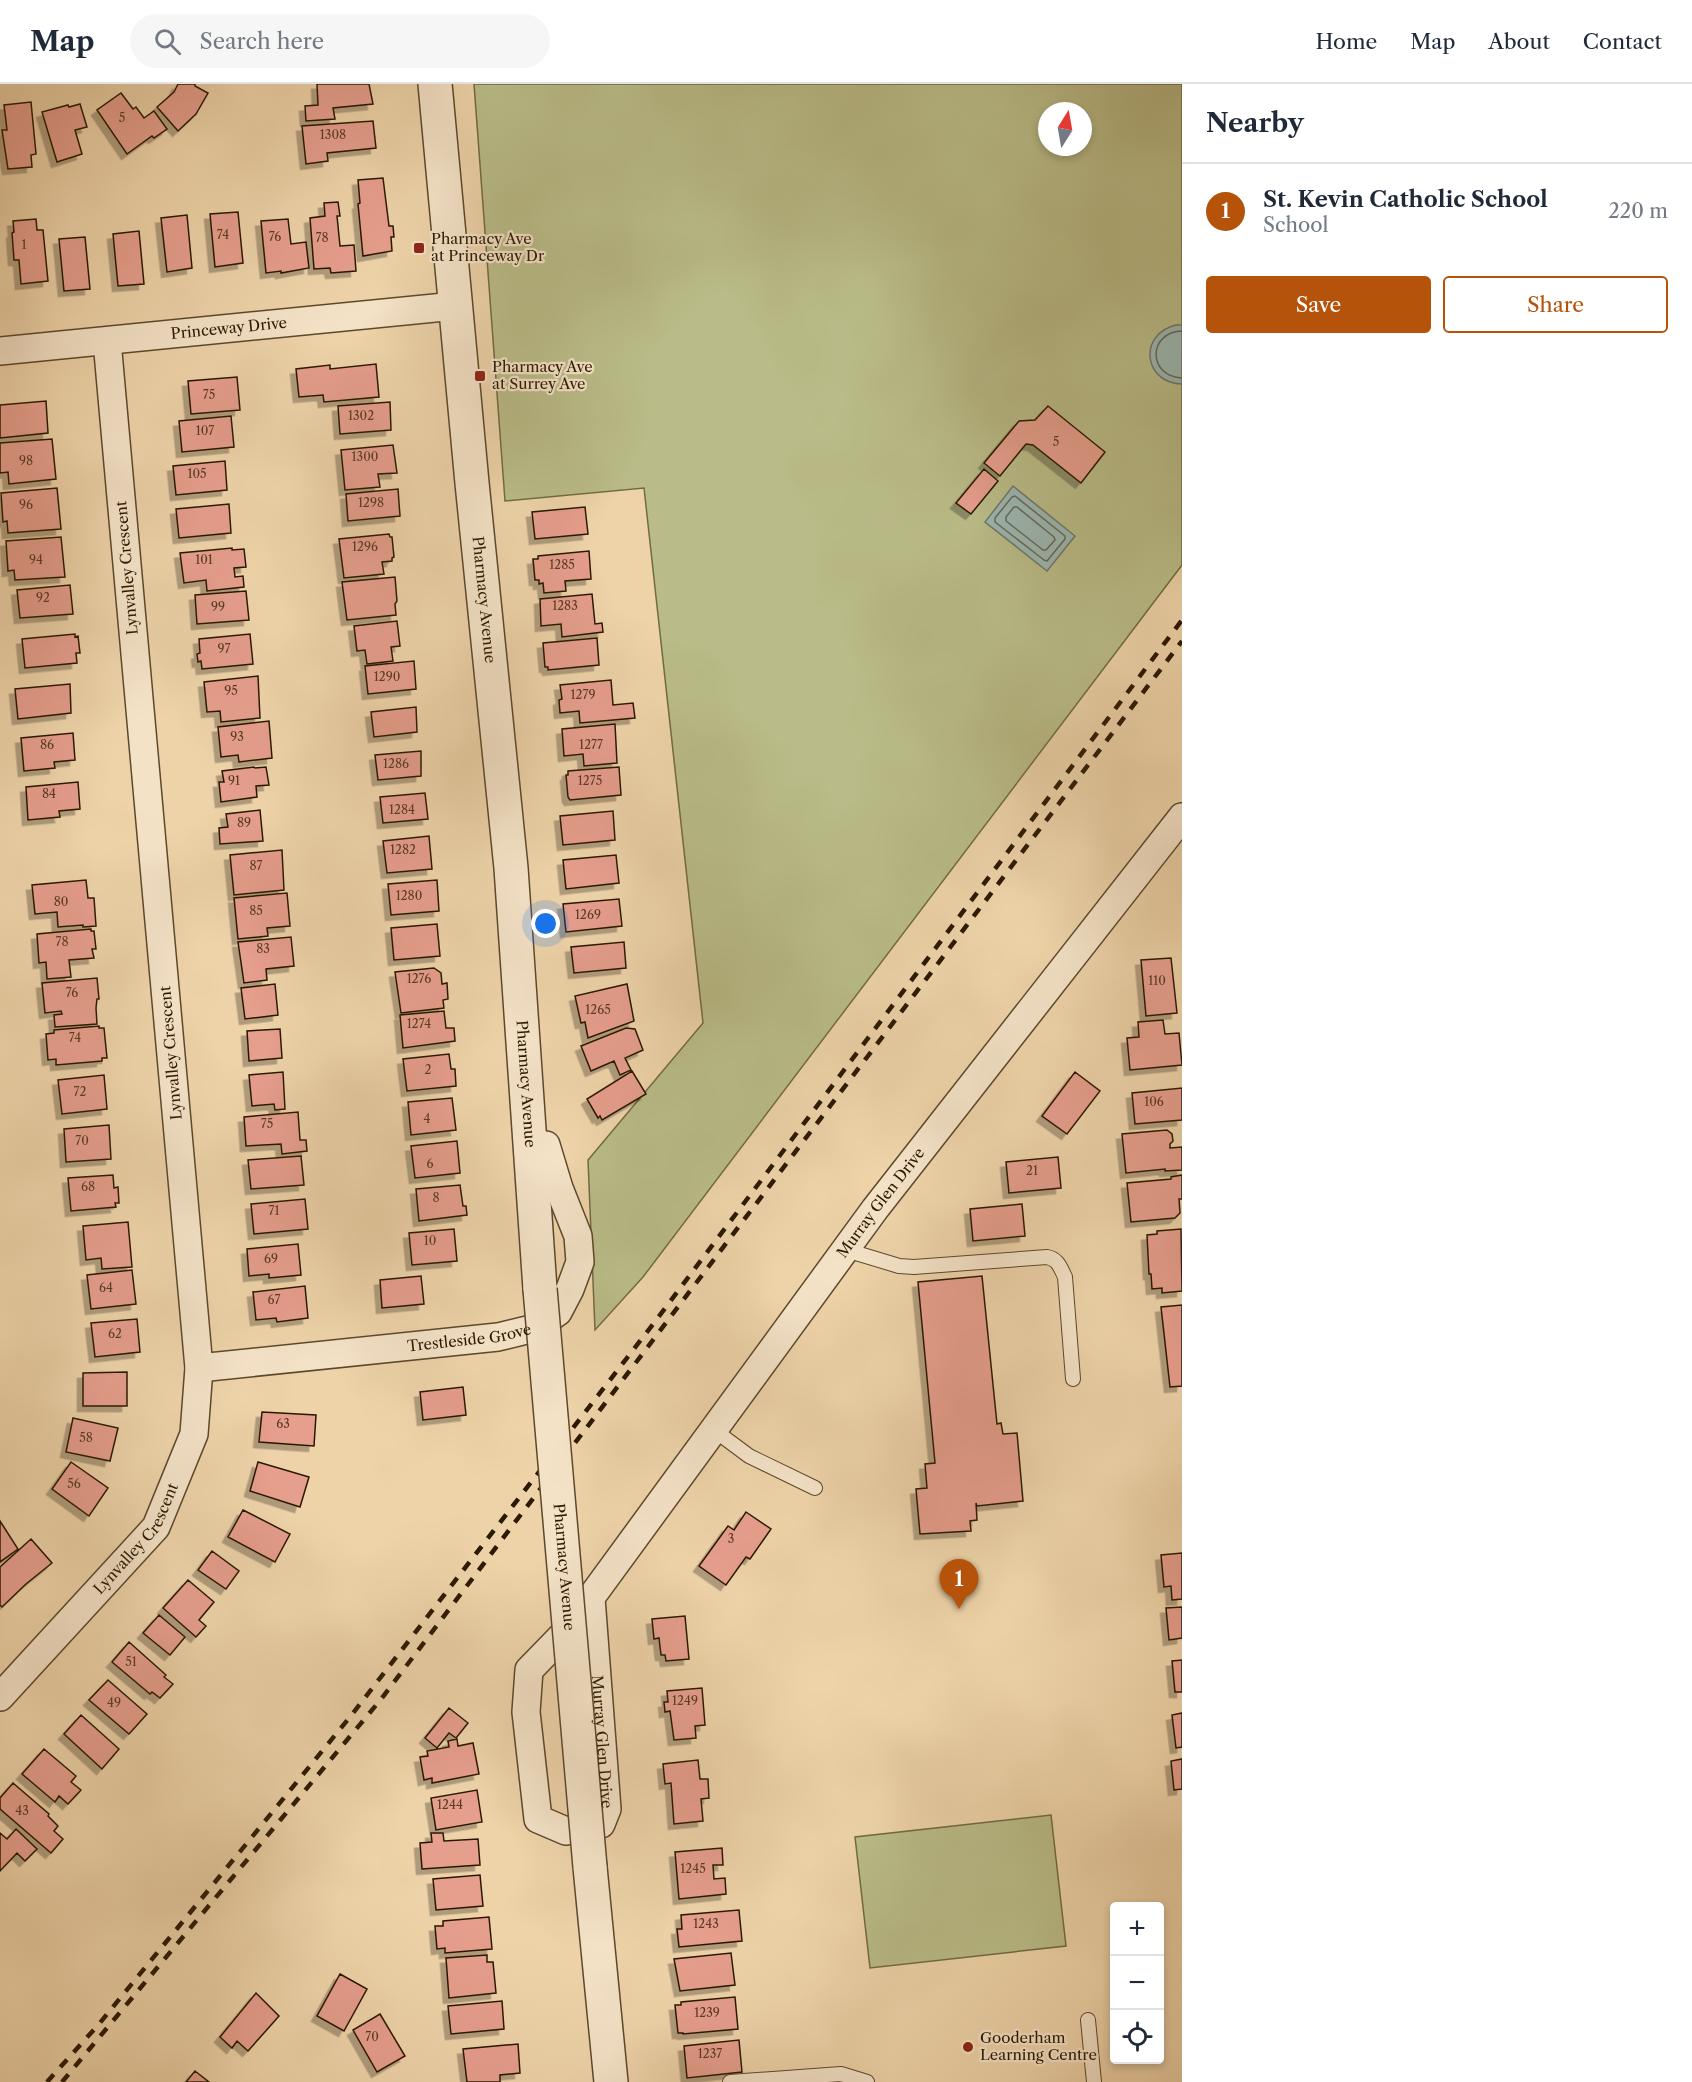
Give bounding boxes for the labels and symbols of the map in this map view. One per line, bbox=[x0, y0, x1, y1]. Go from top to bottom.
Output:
north arrow bbox=[1038, 102, 1092, 156]
house number: 5 bbox=[119, 110, 125, 125]
house number: 1308 bbox=[320, 127, 346, 142]
house number: 74 bbox=[217, 227, 229, 242]
house number: 76 bbox=[269, 229, 281, 244]
place label: Pharmacy Ave at Princeway Dr bbox=[431, 229, 545, 265]
house number: 78 bbox=[315, 230, 329, 245]
house number: 1 bbox=[21, 237, 27, 252]
marker: Pharmacy Ave at Princeway Dr bbox=[412, 241, 426, 255]
street label: Princeway Drive bbox=[170, 313, 288, 343]
place label: Pharmacy Ave at Surrey Ave bbox=[492, 357, 593, 393]
marker: Pharmacy Ave at Surrey Ave bbox=[473, 369, 487, 383]
house number: 75 bbox=[203, 387, 215, 402]
house number: 1302 bbox=[348, 408, 374, 423]
house number: 107 bbox=[196, 423, 214, 438]
house number: 5 bbox=[1053, 434, 1059, 449]
house number: 1300 bbox=[352, 449, 378, 464]
house number: 98 bbox=[19, 453, 33, 468]
house number: 105 bbox=[187, 466, 207, 481]
house number: 1298 bbox=[358, 495, 384, 510]
house number: 96 bbox=[19, 497, 33, 512]
street label: Lynvalley Crescent bbox=[111, 500, 142, 636]
street label: Pharmacy Avenue bbox=[468, 535, 500, 664]
house number: 1296 bbox=[352, 539, 378, 554]
house number: 94 bbox=[29, 552, 43, 567]
house number: 101 bbox=[195, 552, 213, 567]
house number: 1285 bbox=[549, 557, 575, 572]
house number: 92 bbox=[36, 590, 50, 605]
house number: 1283 bbox=[552, 598, 578, 613]
house number: 99 bbox=[211, 599, 225, 614]
house number: 97 bbox=[218, 641, 231, 656]
house number: 1290 bbox=[374, 669, 400, 684]
house number: 95 bbox=[224, 683, 238, 698]
house number: 1279 bbox=[571, 687, 595, 702]
house number: 93 bbox=[230, 729, 244, 744]
house number: 86 bbox=[40, 737, 54, 752]
house number: 1277 bbox=[579, 737, 603, 752]
house number: 1286 bbox=[383, 756, 409, 771]
house number: 91 bbox=[228, 773, 240, 788]
house number: 1275 bbox=[578, 773, 602, 788]
house number: 84 bbox=[42, 786, 56, 801]
house number: 1284 bbox=[389, 802, 415, 817]
house number: 89 bbox=[237, 815, 251, 830]
house number: 1282 bbox=[390, 842, 416, 857]
house number: 87 bbox=[249, 858, 263, 873]
house number: 1280 bbox=[396, 888, 422, 903]
house number: 80 bbox=[54, 894, 68, 909]
house number: 85 bbox=[249, 903, 263, 918]
house number: 1269 bbox=[575, 907, 601, 922]
your location bbox=[531, 909, 560, 938]
house number: 78 bbox=[55, 934, 69, 949]
house number: 83 bbox=[256, 941, 270, 956]
house number: 1276 bbox=[407, 971, 431, 986]
house number: 110 bbox=[1148, 973, 1166, 988]
house number: 76 bbox=[66, 985, 78, 1000]
street label: Lynvalley Crescent bbox=[155, 985, 186, 1121]
house number: 1265 bbox=[585, 1002, 611, 1017]
house number: 1274 bbox=[407, 1016, 431, 1031]
street label: Pharmacy Avenue bbox=[512, 1019, 540, 1148]
house number: 74 bbox=[69, 1030, 81, 1045]
house number: 2 bbox=[425, 1062, 432, 1077]
house number: 72 bbox=[74, 1084, 87, 1099]
house number: 106 bbox=[1144, 1094, 1164, 1109]
house number: 4 bbox=[424, 1111, 431, 1126]
house number: 75 bbox=[261, 1116, 273, 1131]
house number: 70 bbox=[75, 1133, 89, 1148]
street label: Murray Glen Drive bbox=[833, 1144, 928, 1261]
house number: 6 bbox=[426, 1156, 434, 1171]
house number: 21 bbox=[1026, 1163, 1038, 1178]
house number: 68 bbox=[81, 1179, 95, 1194]
house number: 8 bbox=[432, 1190, 440, 1205]
house number: 71 bbox=[269, 1203, 279, 1218]
house number: 10 bbox=[424, 1233, 436, 1248]
house number: 69 bbox=[264, 1251, 278, 1266]
house number: 64 bbox=[99, 1280, 113, 1295]
house number: 67 bbox=[268, 1292, 280, 1307]
street label: Trestleside Grove bbox=[406, 1319, 533, 1355]
house number: 62 bbox=[108, 1326, 122, 1341]
house number: 63 bbox=[276, 1416, 290, 1431]
house number: 58 bbox=[79, 1430, 93, 1445]
house number: 56 bbox=[67, 1476, 81, 1491]
street label: Lynvalley Crescent bbox=[89, 1479, 182, 1598]
street label: Pharmacy Avenue bbox=[550, 1502, 580, 1631]
house number: 3 bbox=[728, 1531, 734, 1546]
pin: 1 bbox=[940, 1560, 978, 1609]
house number: 51 bbox=[125, 1654, 137, 1669]
street label: Murray Glen Drive bbox=[588, 1674, 617, 1809]
house number: 1249 bbox=[672, 1693, 698, 1708]
house number: 49 bbox=[107, 1695, 121, 1710]
house number: 1244 bbox=[437, 1797, 463, 1812]
house number: 43 bbox=[15, 1803, 29, 1818]
house number: 1245 bbox=[680, 1861, 706, 1876]
house number: 1243 bbox=[693, 1916, 719, 1931]
house number: 1239 bbox=[694, 2005, 720, 2020]
place label: Gooderham Learning Centre bbox=[980, 2028, 1097, 2064]
house number: 70 bbox=[365, 2029, 379, 2044]
marker: Gooderham Learning Centre bbox=[961, 2040, 975, 2054]
house number: 1237 bbox=[698, 2046, 722, 2061]

